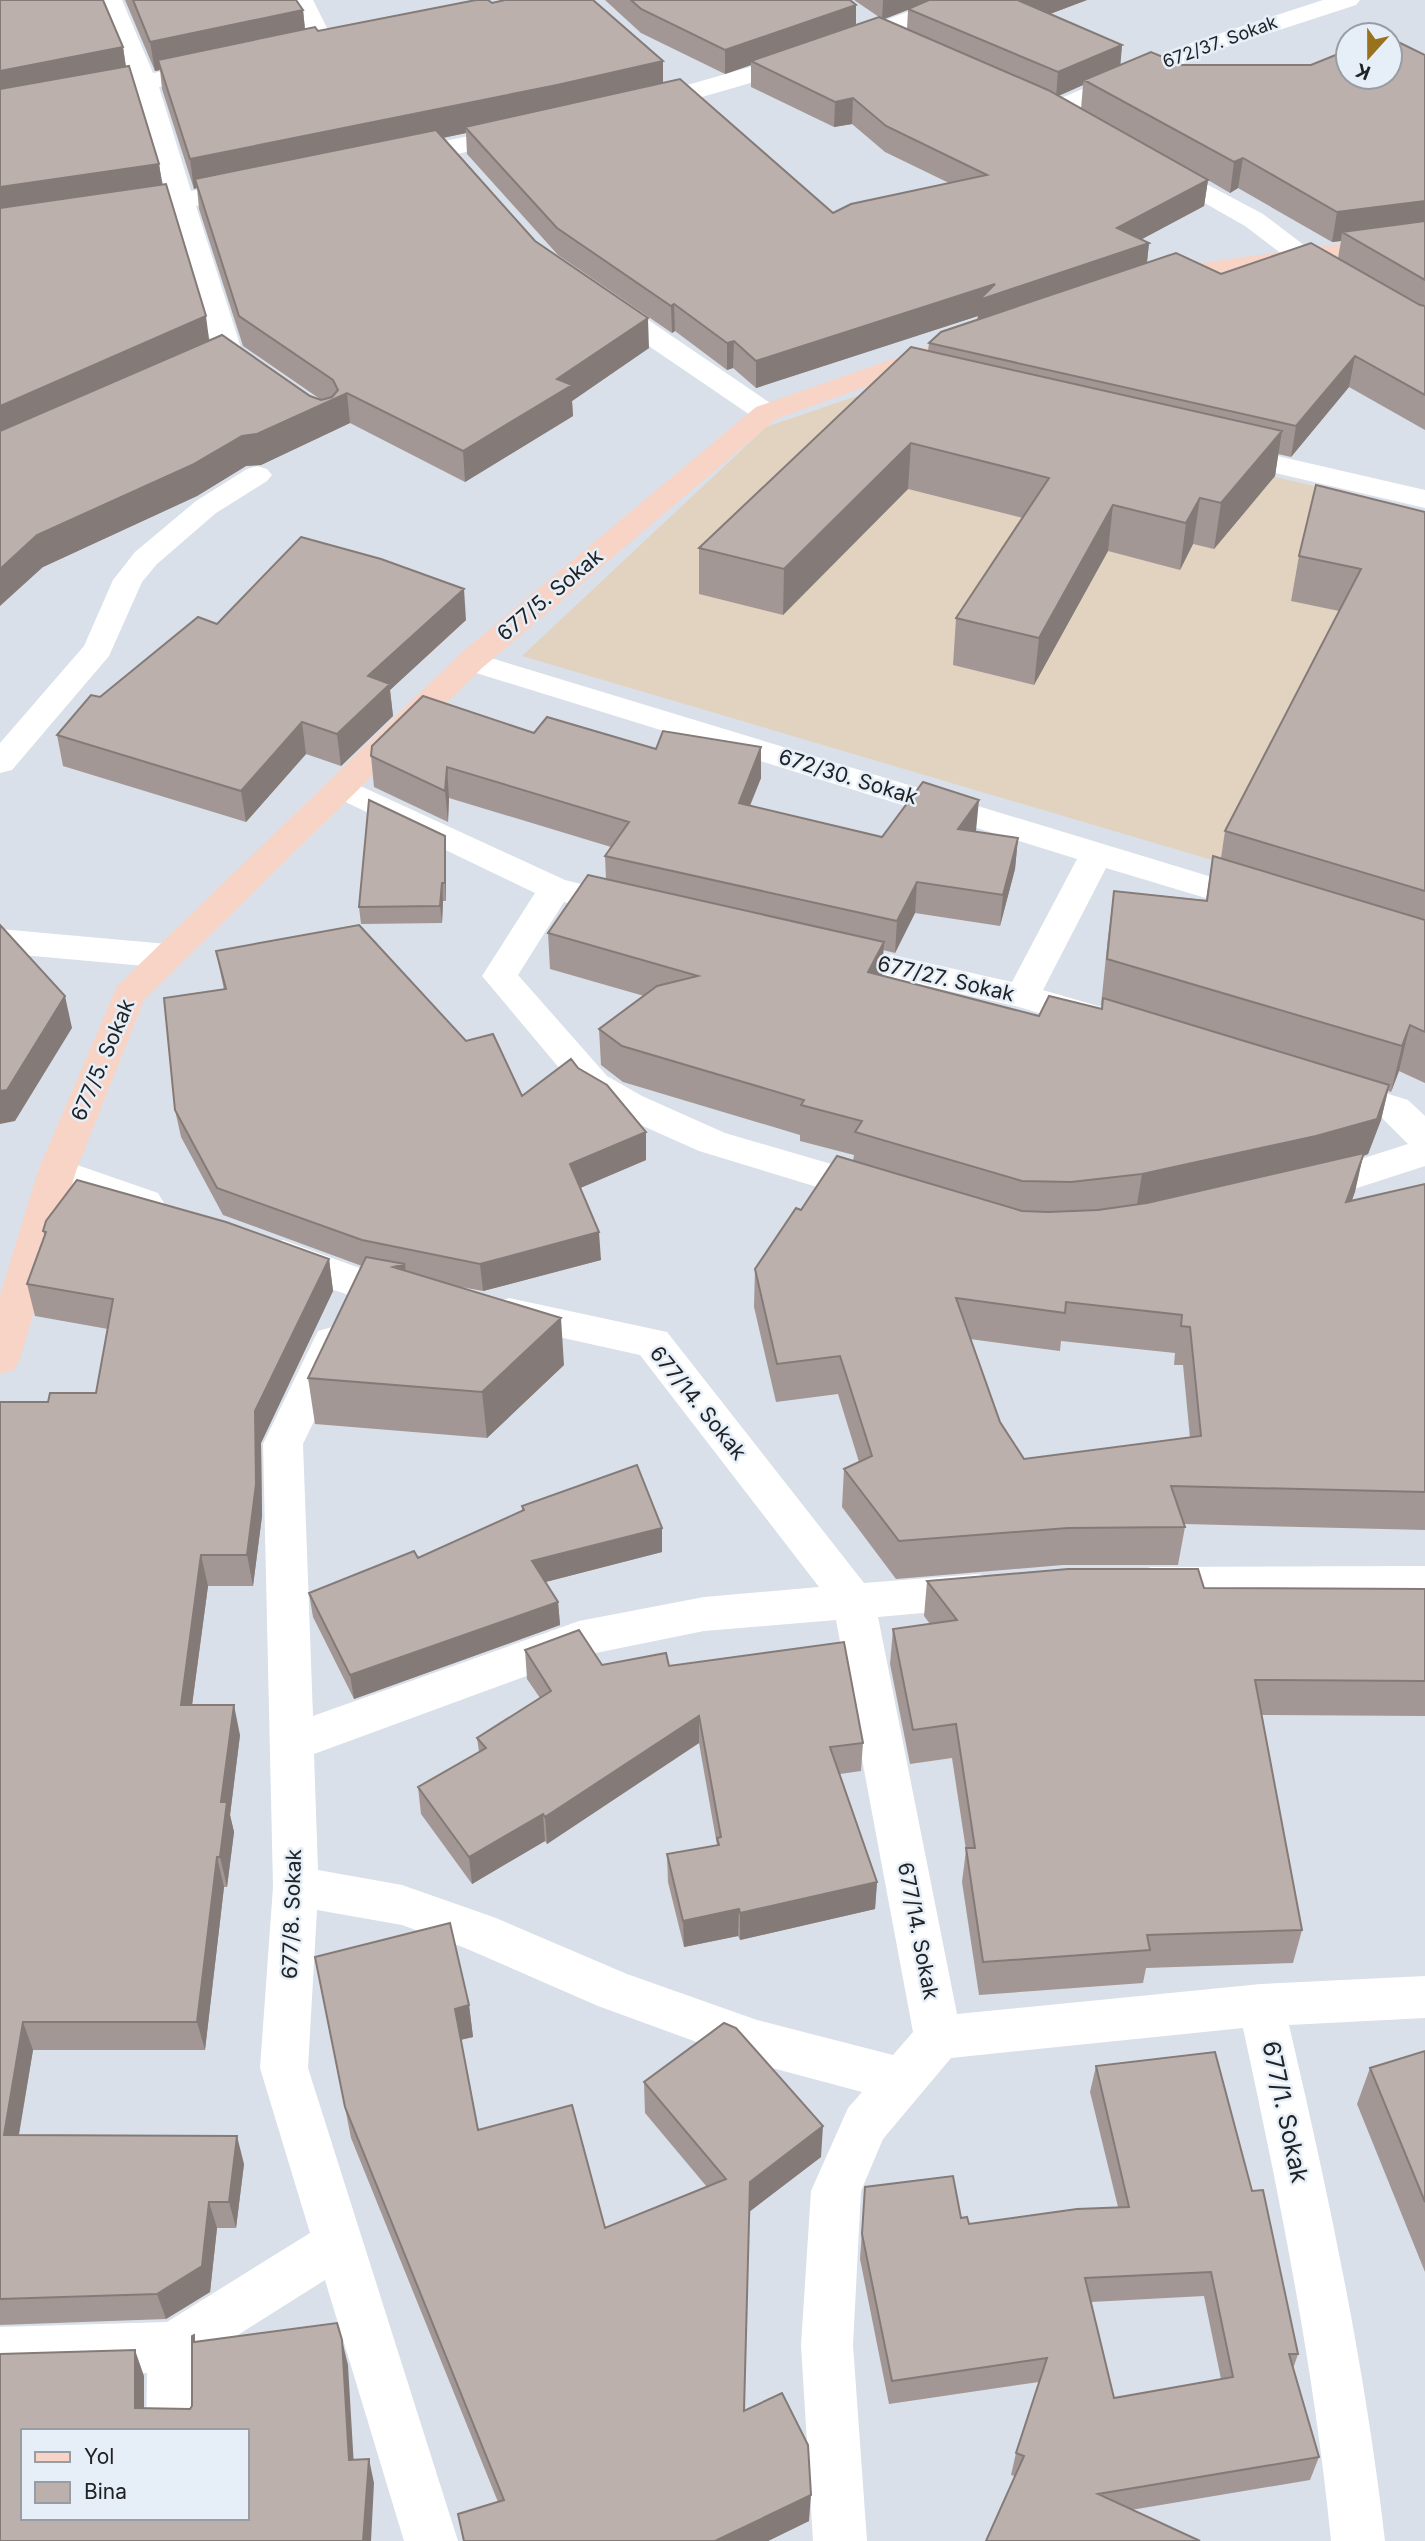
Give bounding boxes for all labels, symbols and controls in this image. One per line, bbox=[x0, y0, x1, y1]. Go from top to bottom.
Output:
street label: 672/37. Sokak bbox=[1160, 11, 1280, 72]
north arrow bbox=[1334, 21, 1404, 91]
text: K bbox=[1352, 58, 1374, 85]
street label: 677/5. Sokak bbox=[492, 543, 608, 646]
street label: 672/30. Sokak bbox=[776, 744, 921, 810]
street label: 677/27. Sokak bbox=[875, 951, 1017, 1007]
street label: 677/5. Sokak bbox=[66, 995, 140, 1124]
street label: 677/14. Sokak bbox=[645, 1341, 752, 1465]
street label: 677/8. Sokak bbox=[277, 1848, 306, 1979]
street label: 677/14. Sokak bbox=[893, 1860, 944, 2002]
street label: 677/1. Sokak bbox=[1256, 2038, 1315, 2185]
legend bbox=[21, 2429, 248, 2520]
text: Yol bbox=[84, 2444, 114, 2469]
text: Bina bbox=[84, 2479, 127, 2504]

